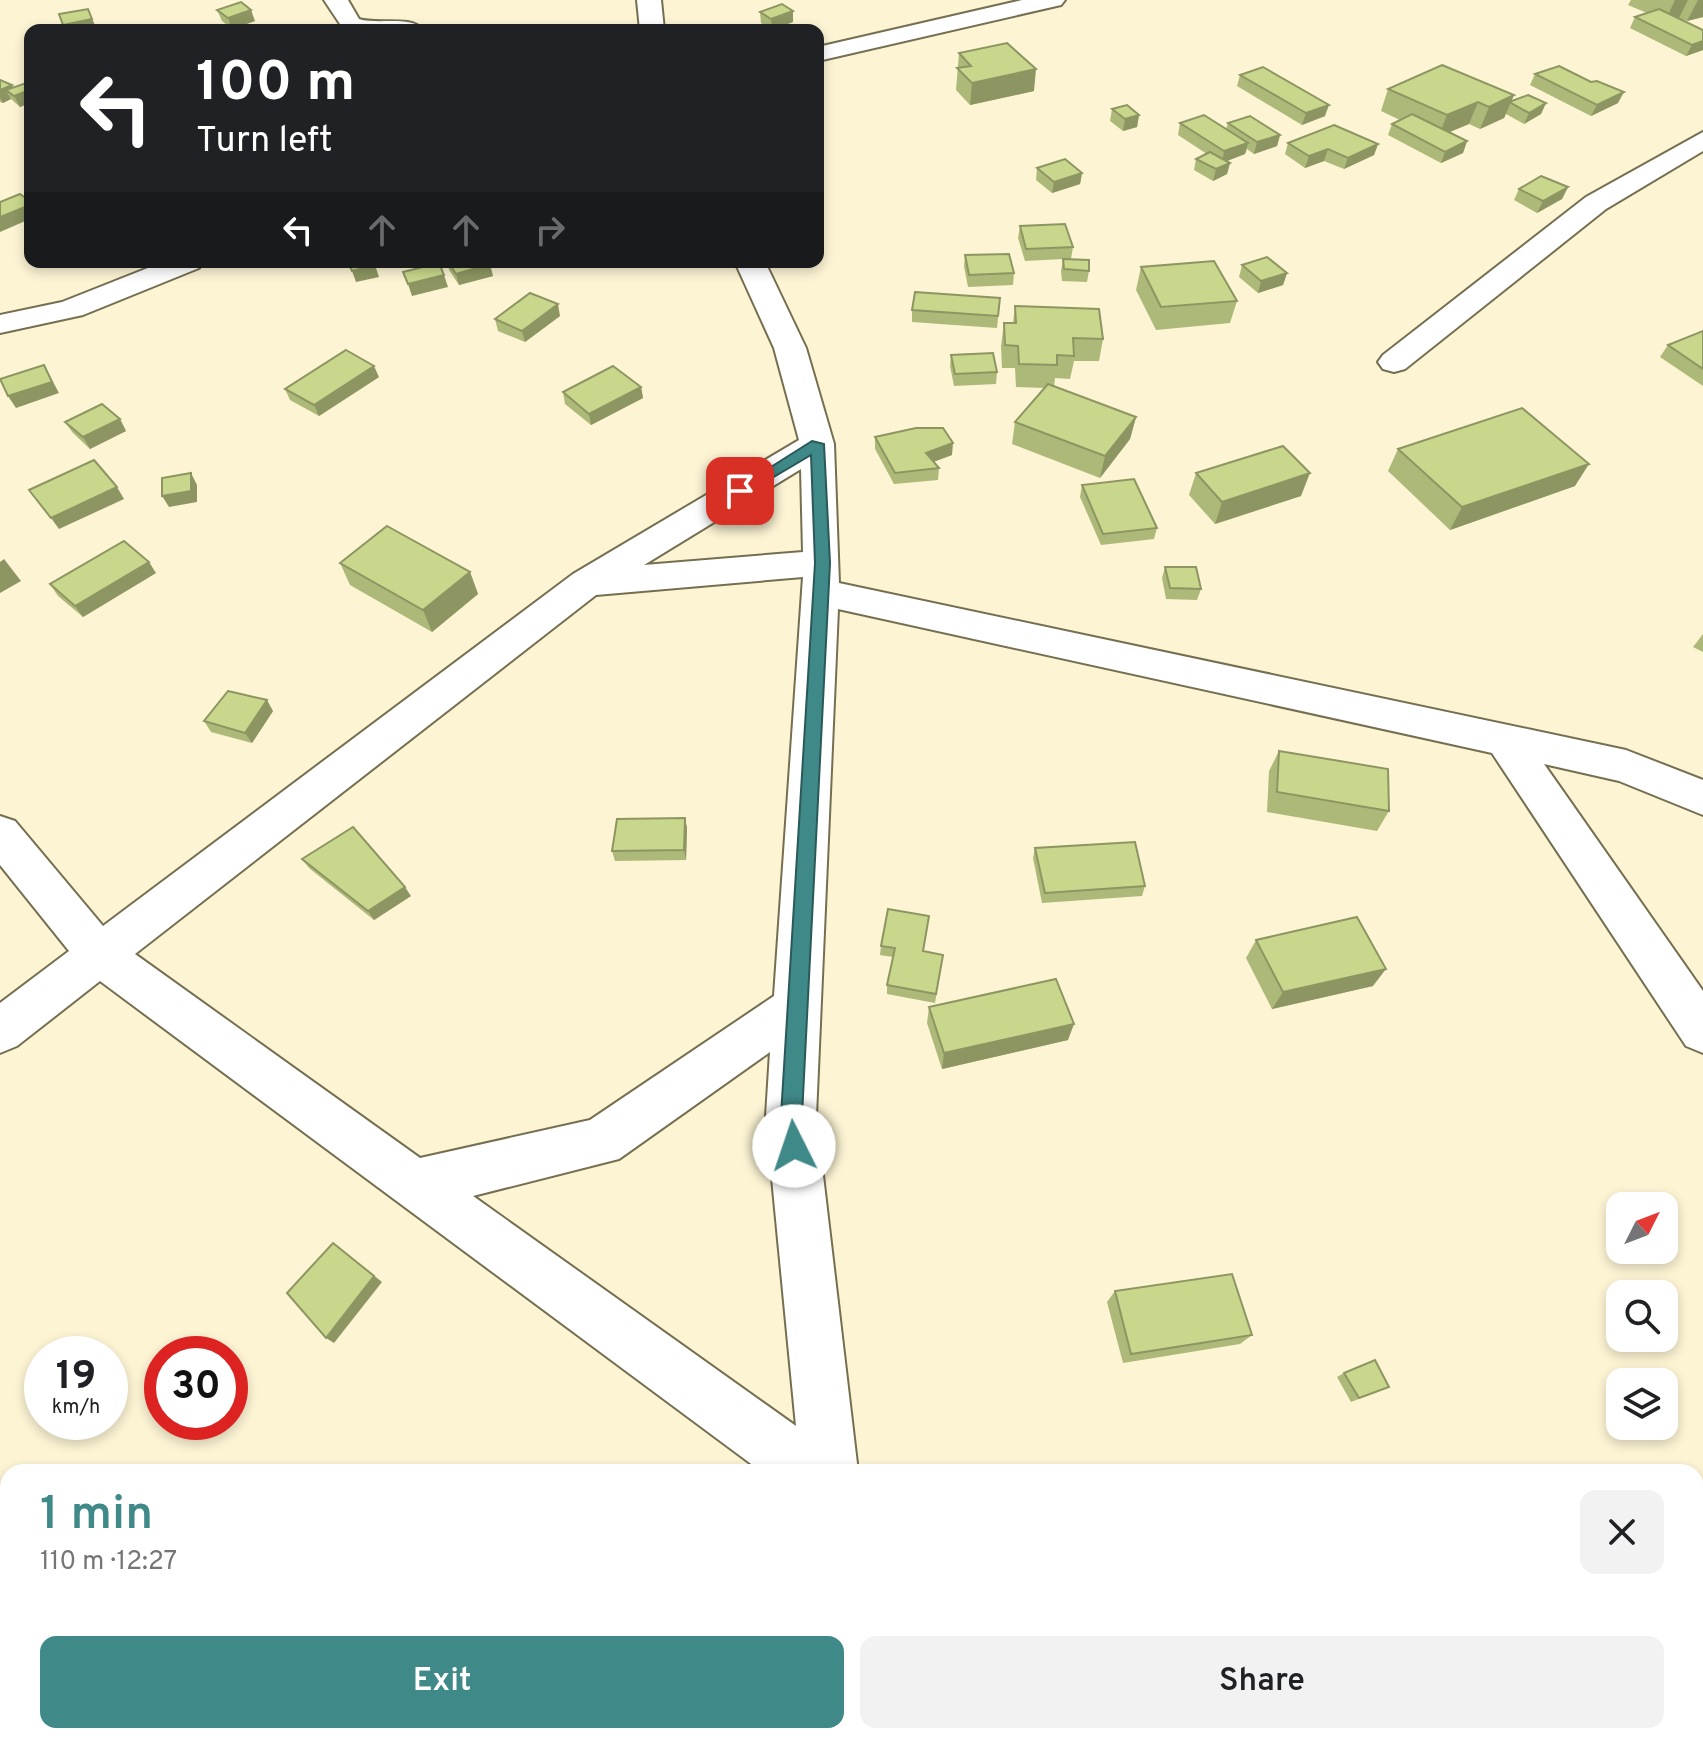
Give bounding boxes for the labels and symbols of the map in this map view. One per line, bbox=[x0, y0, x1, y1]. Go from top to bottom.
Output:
pin bbox=[706, 457, 774, 525]
position arrow bbox=[752, 1104, 836, 1188]
north arrow bbox=[1606, 1192, 1678, 1264]
speed limit sign: 30 bbox=[144, 1336, 248, 1440]

